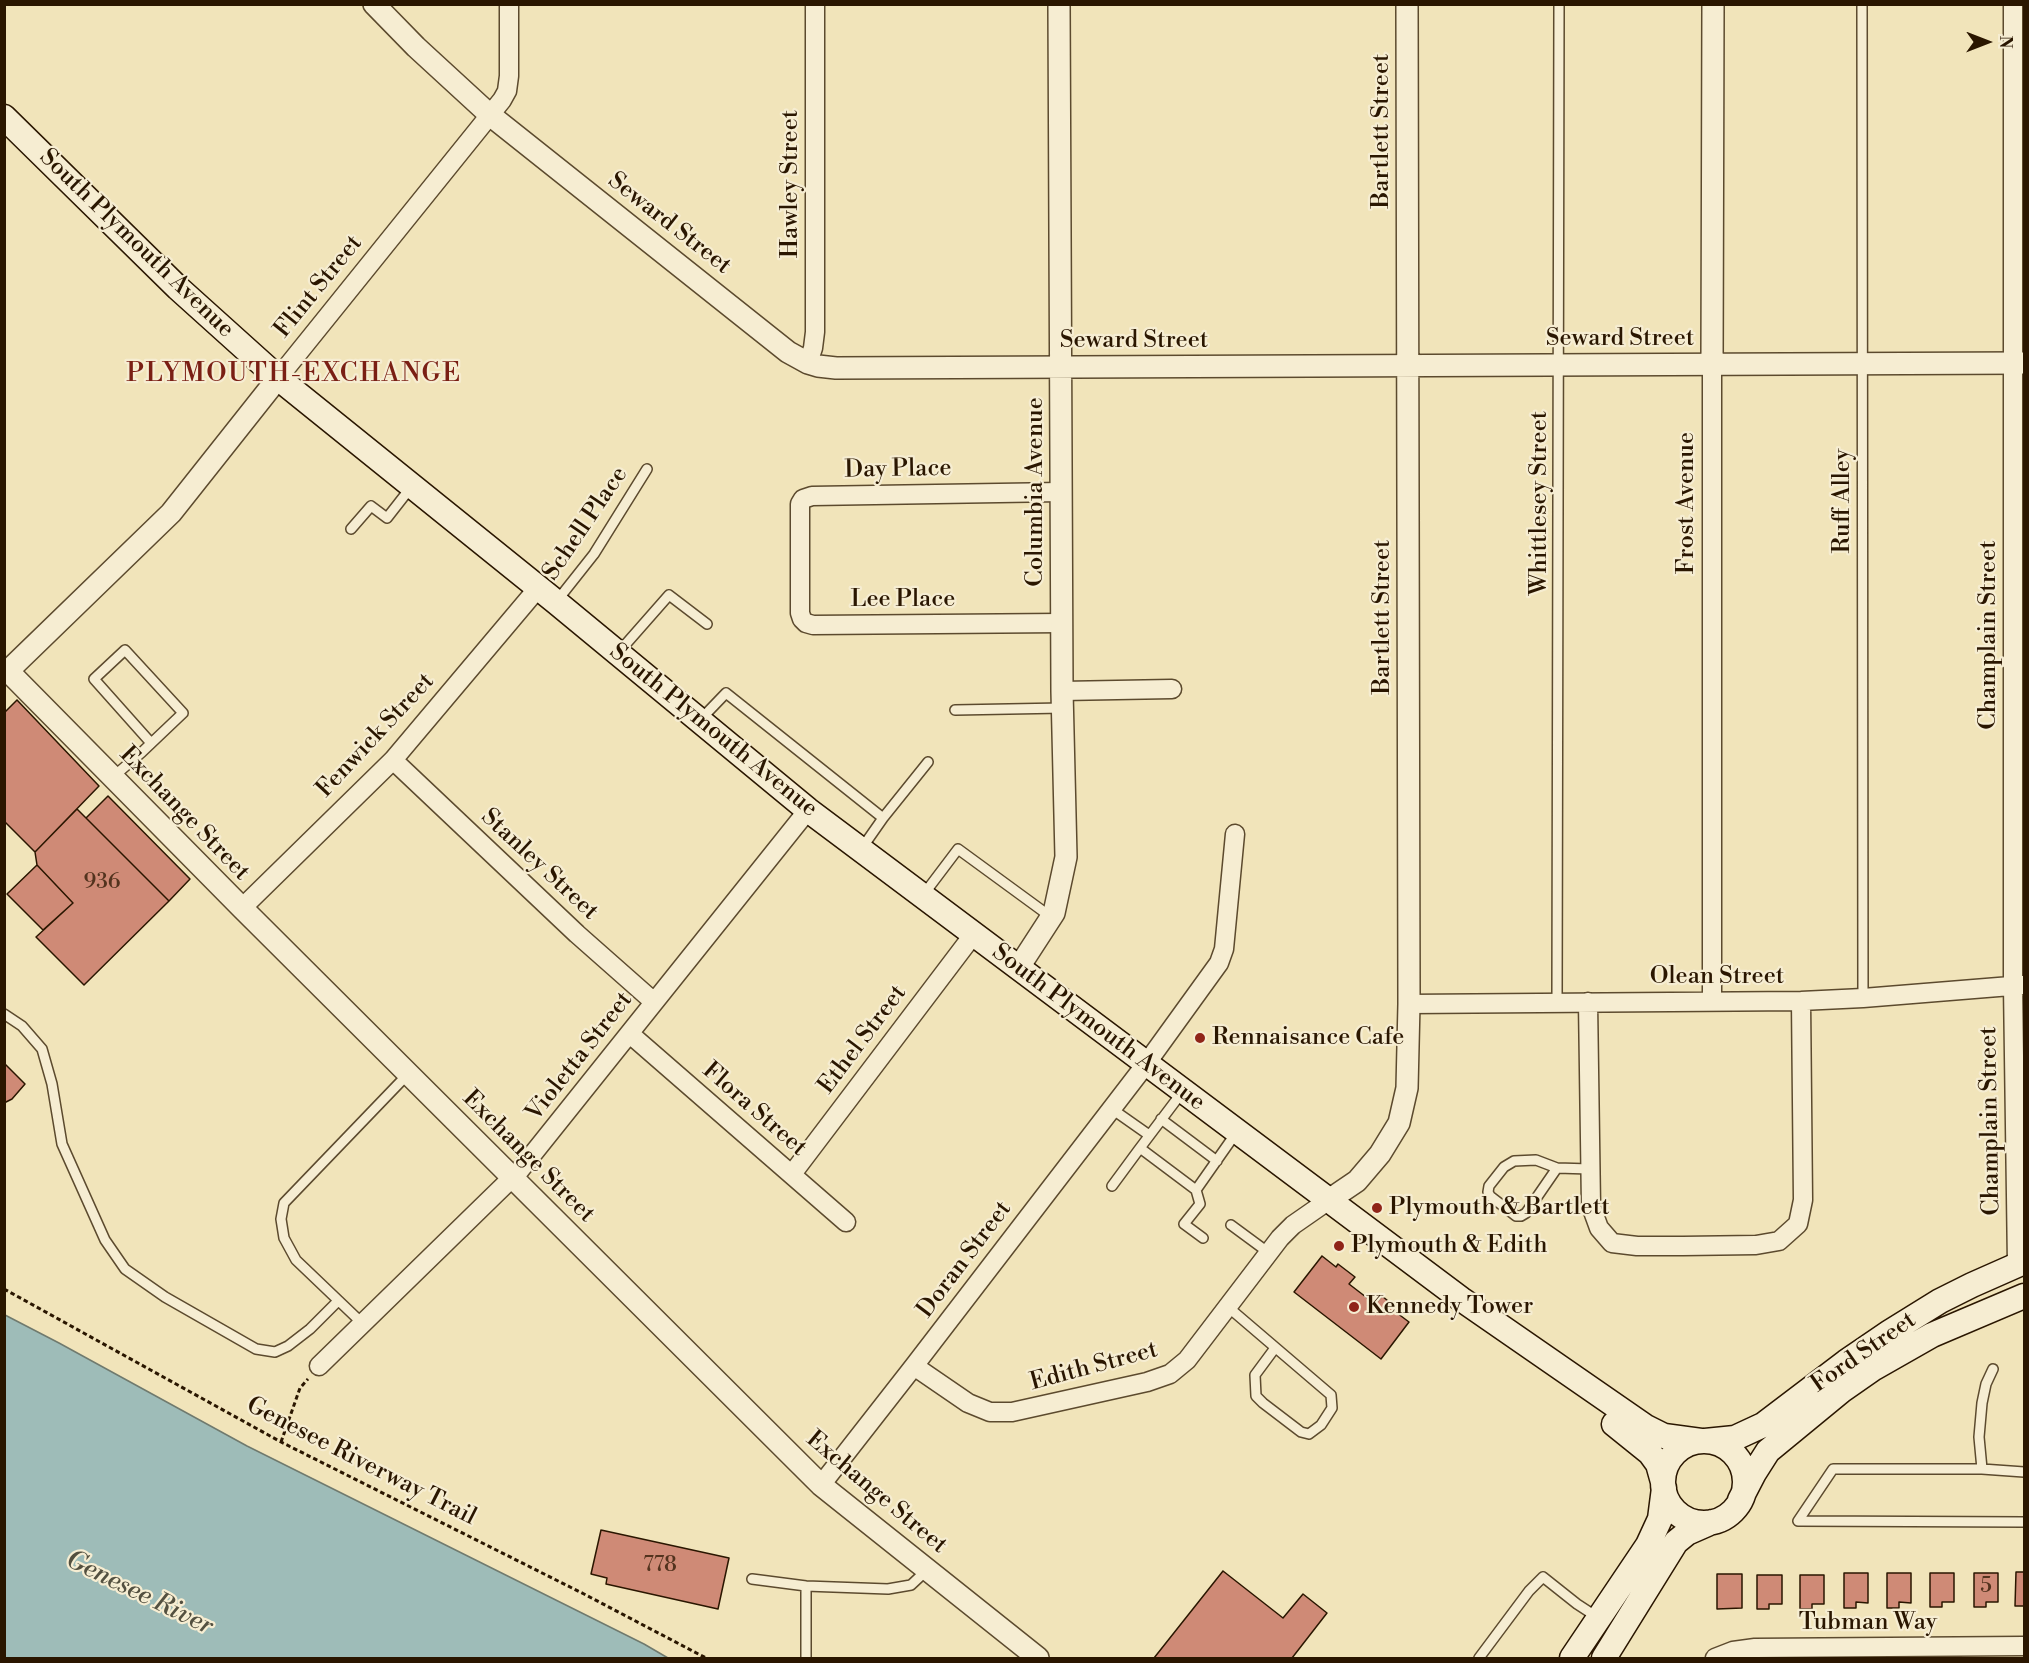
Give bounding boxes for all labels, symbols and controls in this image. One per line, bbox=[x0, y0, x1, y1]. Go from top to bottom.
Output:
north arrow bbox=[1957, 12, 2017, 72]
text: N bbox=[1995, 36, 2015, 48]
street label: Bartlett Street bbox=[1368, 53, 1396, 209]
street label: Hawley Street bbox=[777, 110, 805, 258]
street label: South Plymouth Avenue bbox=[33, 143, 239, 345]
street label: Seward Street bbox=[602, 167, 736, 281]
street label: Flint Street bbox=[269, 230, 369, 344]
street label: Seward Street bbox=[1546, 325, 1694, 353]
street label: Seward Street bbox=[1060, 327, 1208, 355]
district label: PLYMOUTH-EXCHANGE bbox=[126, 359, 462, 391]
street label: Columbia Avenue bbox=[1022, 397, 1050, 587]
street label: Whittlesey Street bbox=[1526, 411, 1554, 595]
street label: Frost Avenue bbox=[1673, 432, 1701, 574]
street label: Ruff Alley bbox=[1829, 448, 1857, 554]
street label: Day Place bbox=[844, 455, 952, 485]
street label: Schell Place bbox=[537, 462, 635, 586]
street label: Bartlett Street bbox=[1369, 539, 1397, 695]
street label: Champlain Street bbox=[1975, 540, 2003, 730]
street label: Lee Place bbox=[851, 586, 955, 614]
street label: South Plymouth Avenue bbox=[603, 638, 823, 824]
street label: Fenwick Street bbox=[311, 668, 441, 804]
street label: Exchange Street bbox=[113, 741, 255, 887]
street label: Stanley Street bbox=[474, 803, 604, 927]
house number: 936 bbox=[83, 870, 121, 896]
street label: South Plymouth Avenue bbox=[986, 938, 1210, 1118]
street label: Olean Street bbox=[1650, 963, 1784, 991]
street label: Ethel Street bbox=[813, 980, 913, 1100]
street label: Violetta Street bbox=[521, 987, 639, 1127]
place label: Rennaisance Cafe bbox=[1212, 1024, 1404, 1052]
street label: Champlain Street bbox=[1975, 1026, 2007, 1216]
marker: Rennaisance Cafe bbox=[1193, 1031, 1207, 1045]
street label: Flora Street bbox=[696, 1057, 812, 1163]
street label: Exchange Street bbox=[456, 1085, 600, 1229]
place label: Plymouth & Bartlett bbox=[1389, 1194, 1610, 1222]
street label: Doran Street bbox=[912, 1196, 1018, 1324]
marker: Plymouth & Bartlett bbox=[1370, 1201, 1384, 1215]
place label: Plymouth & Edith bbox=[1351, 1232, 1548, 1260]
marker: Plymouth & Edith bbox=[1332, 1239, 1346, 1253]
place label: Kennedy Tower bbox=[1366, 1293, 1533, 1321]
marker: Kennedy Tower bbox=[1347, 1300, 1361, 1314]
street label: Ford Street bbox=[1806, 1306, 1922, 1400]
street label: Edith Street bbox=[1027, 1336, 1161, 1398]
street label: Genesee Riverway Trail bbox=[241, 1392, 481, 1532]
street label: Exchange Street bbox=[800, 1426, 952, 1560]
water label: Genesee River bbox=[60, 1545, 218, 1643]
house number: 778 bbox=[643, 1553, 677, 1579]
house number: 5 bbox=[1980, 1574, 1992, 1600]
street label: Tubman Way bbox=[1799, 1609, 1937, 1637]

